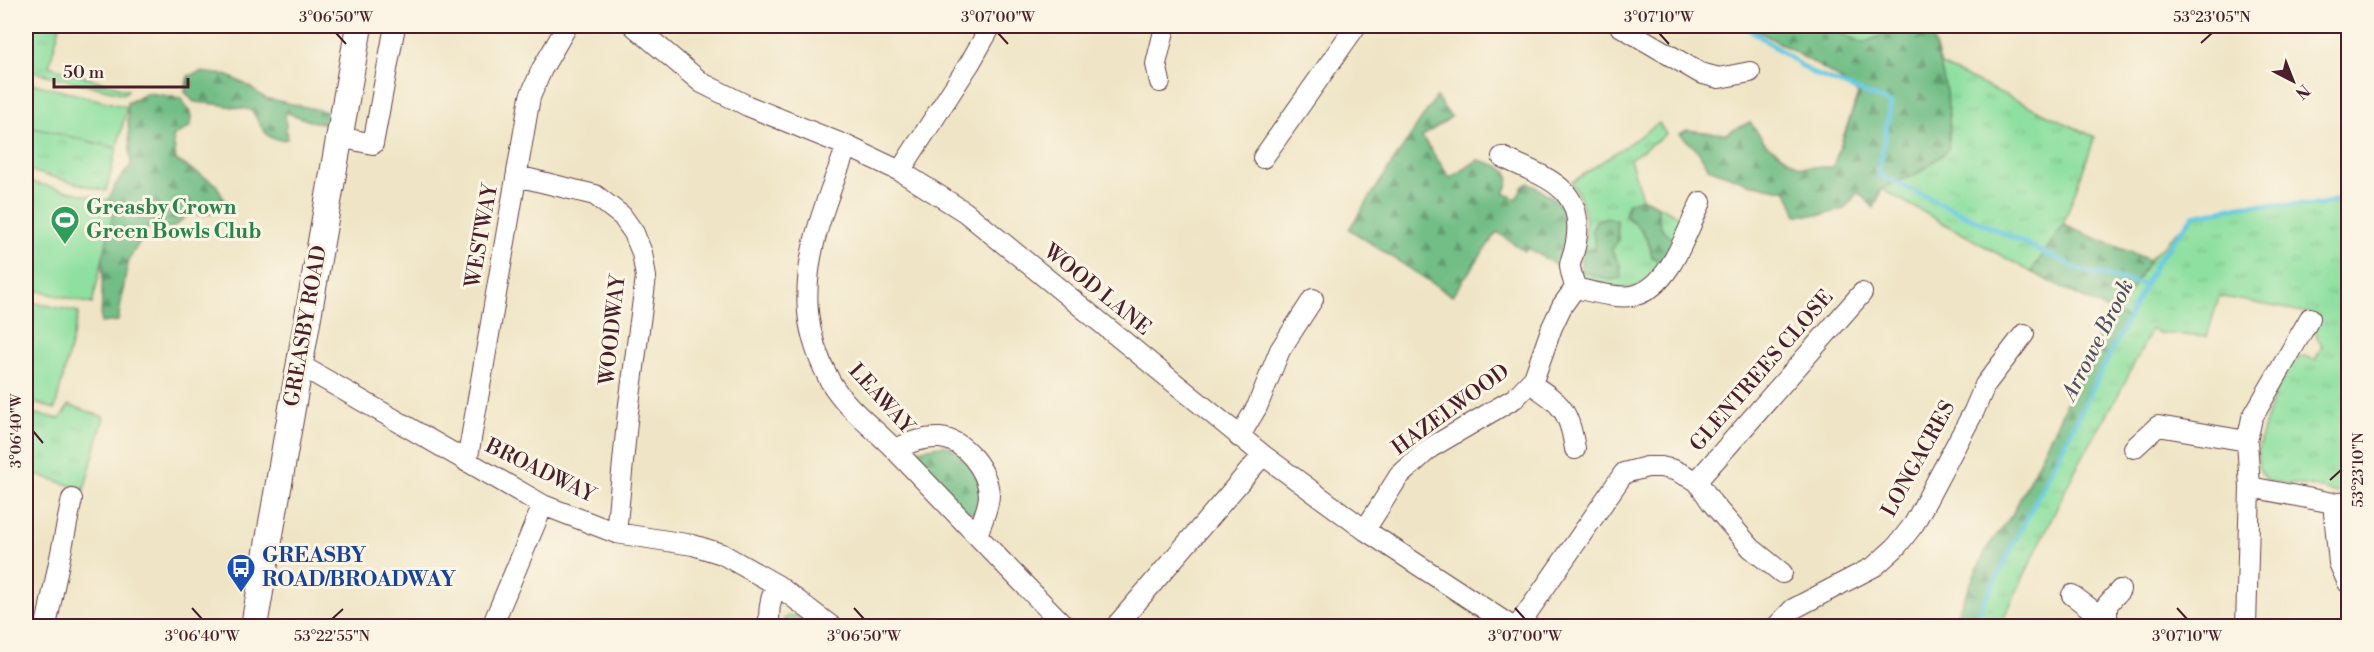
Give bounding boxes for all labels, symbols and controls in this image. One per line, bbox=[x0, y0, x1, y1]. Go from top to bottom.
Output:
text: 3°06'50"W bbox=[299, 8, 373, 27]
text: 3°07'00"W bbox=[961, 8, 1035, 27]
text: 3°07'10"W bbox=[1624, 8, 1694, 27]
text: 53°23'05"N bbox=[2173, 8, 2251, 27]
scale bar bbox=[54, 51, 188, 89]
north arrow bbox=[2263, 51, 2323, 111]
text: 50 m bbox=[63, 61, 105, 84]
text: N bbox=[2291, 80, 2314, 103]
street label: WESTWAY bbox=[460, 181, 504, 291]
place label: Greasby Crown Green Bowls Club bbox=[86, 195, 261, 245]
sports icon: Greasby Crown Green Bowls Club bbox=[49, 204, 81, 246]
street label: WOOD LANE bbox=[1037, 238, 1156, 341]
street label: GREASBY ROAD bbox=[279, 243, 333, 409]
street label: WOODWAY bbox=[594, 272, 632, 388]
water label: Arrowe Brook bbox=[2055, 275, 2140, 407]
street label: GLENTREES CLOSE bbox=[1685, 285, 1839, 457]
street label: LEAWAY bbox=[843, 358, 920, 440]
street label: HAZELWOOD bbox=[1387, 359, 1515, 461]
text: 3°06'40"W bbox=[7, 393, 26, 468]
street label: LONGACRES bbox=[1876, 396, 1962, 522]
text: 53°23'10"N bbox=[2349, 432, 2368, 508]
street label: BROADWAY bbox=[480, 433, 600, 509]
place label: GREASBY ROAD/BROADWAY bbox=[262, 543, 456, 593]
bus stop icon: GREASBY ROAD/BROADWAY bbox=[225, 552, 257, 594]
text: 3°06'40"W bbox=[165, 627, 240, 646]
text: 53°22'55"N bbox=[294, 627, 370, 646]
text: 3°06'50"W bbox=[827, 627, 901, 646]
text: 3°07'00"W bbox=[1488, 627, 1562, 646]
text: 3°07'10"W bbox=[2152, 627, 2222, 646]

